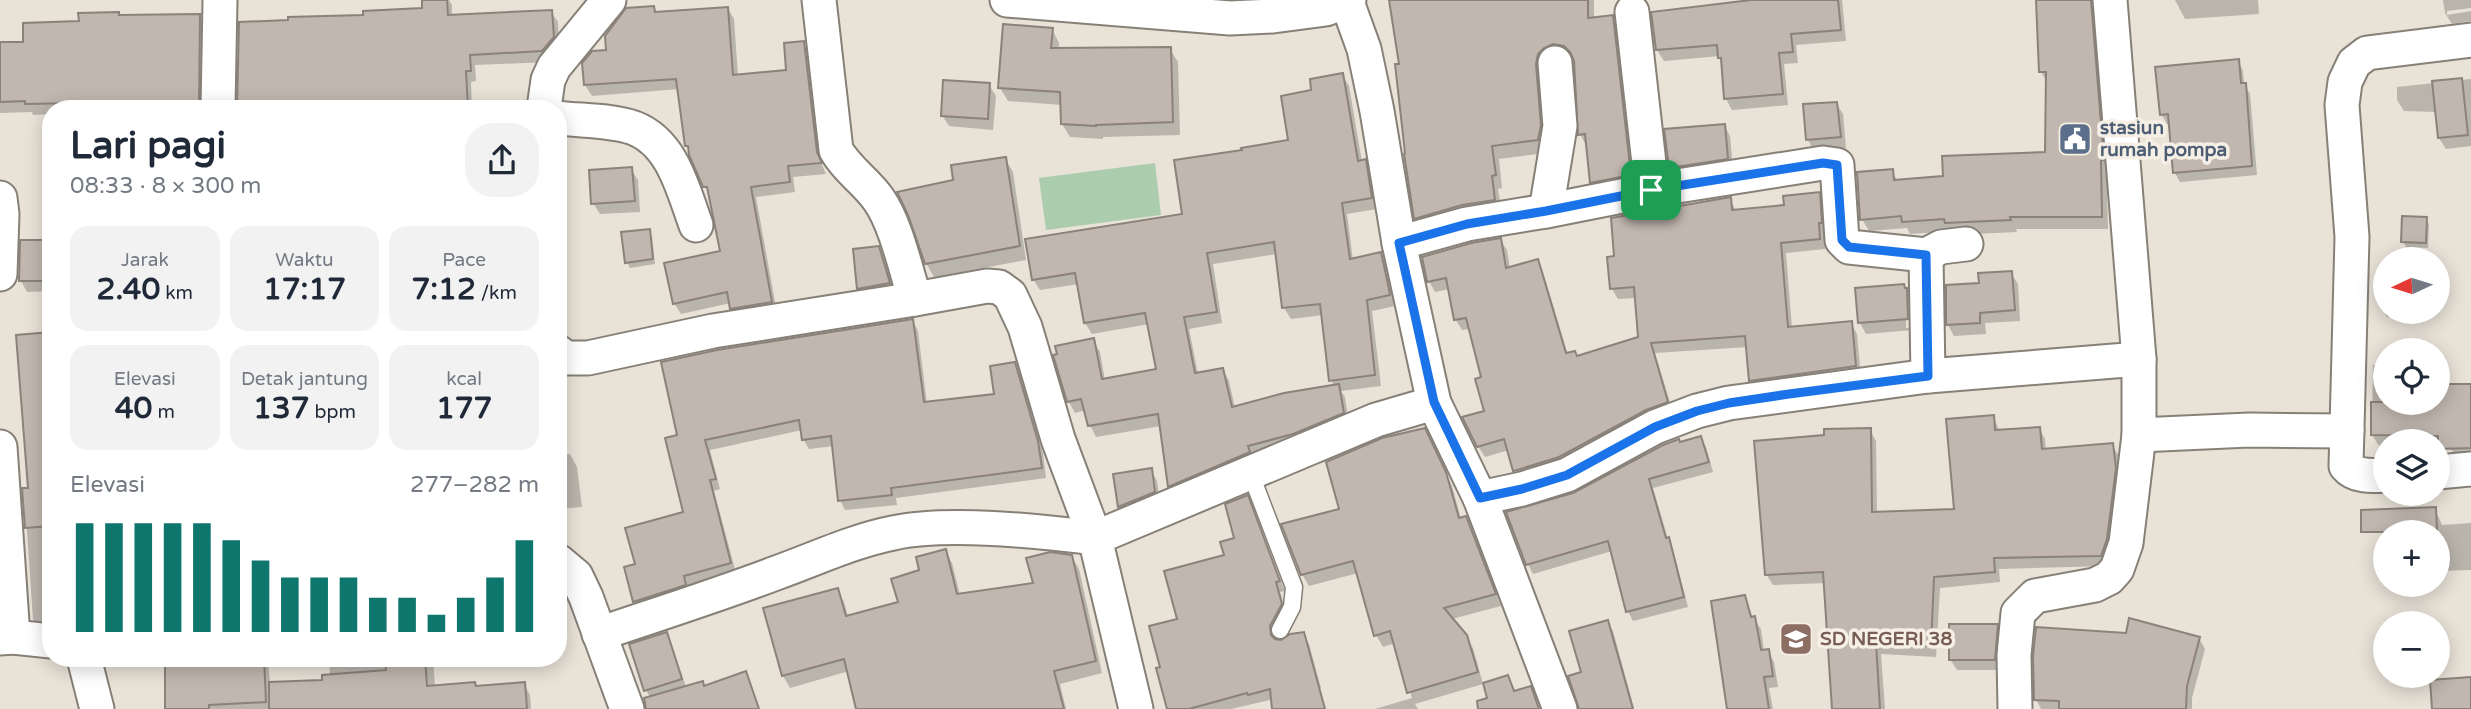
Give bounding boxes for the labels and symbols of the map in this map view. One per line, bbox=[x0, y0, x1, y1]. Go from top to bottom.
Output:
place label: stasiun rumah pompa bbox=[2100, 117, 2227, 162]
public building icon: stasiun rumah pompa bbox=[2056, 120, 2094, 158]
pin bbox=[1621, 160, 1681, 220]
north arrow bbox=[2373, 247, 2450, 324]
school or university icon: SD NEGERI 38 bbox=[1777, 620, 1815, 658]
place label: SD NEGERI 38 bbox=[1820, 628, 1952, 650]

